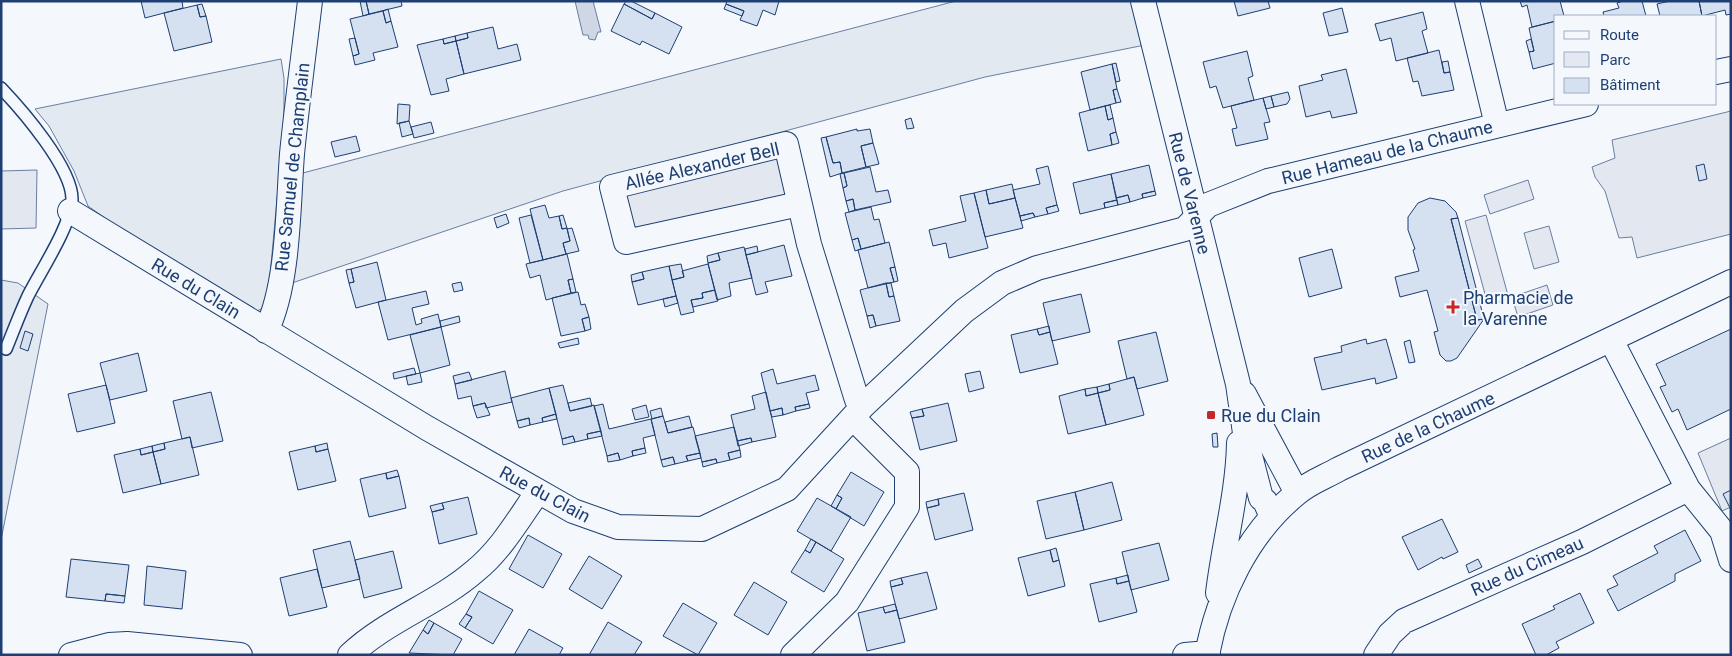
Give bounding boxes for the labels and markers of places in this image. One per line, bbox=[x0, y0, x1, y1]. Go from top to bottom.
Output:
place label: Pharmacie de la Varenne bbox=[1463, 287, 1573, 329]
marker: Pharmacie de la Varenne bbox=[1447, 301, 1459, 313]
place label: Rue du Clain bbox=[1221, 405, 1321, 426]
marker: Rue du Clain bbox=[1205, 409, 1217, 421]

